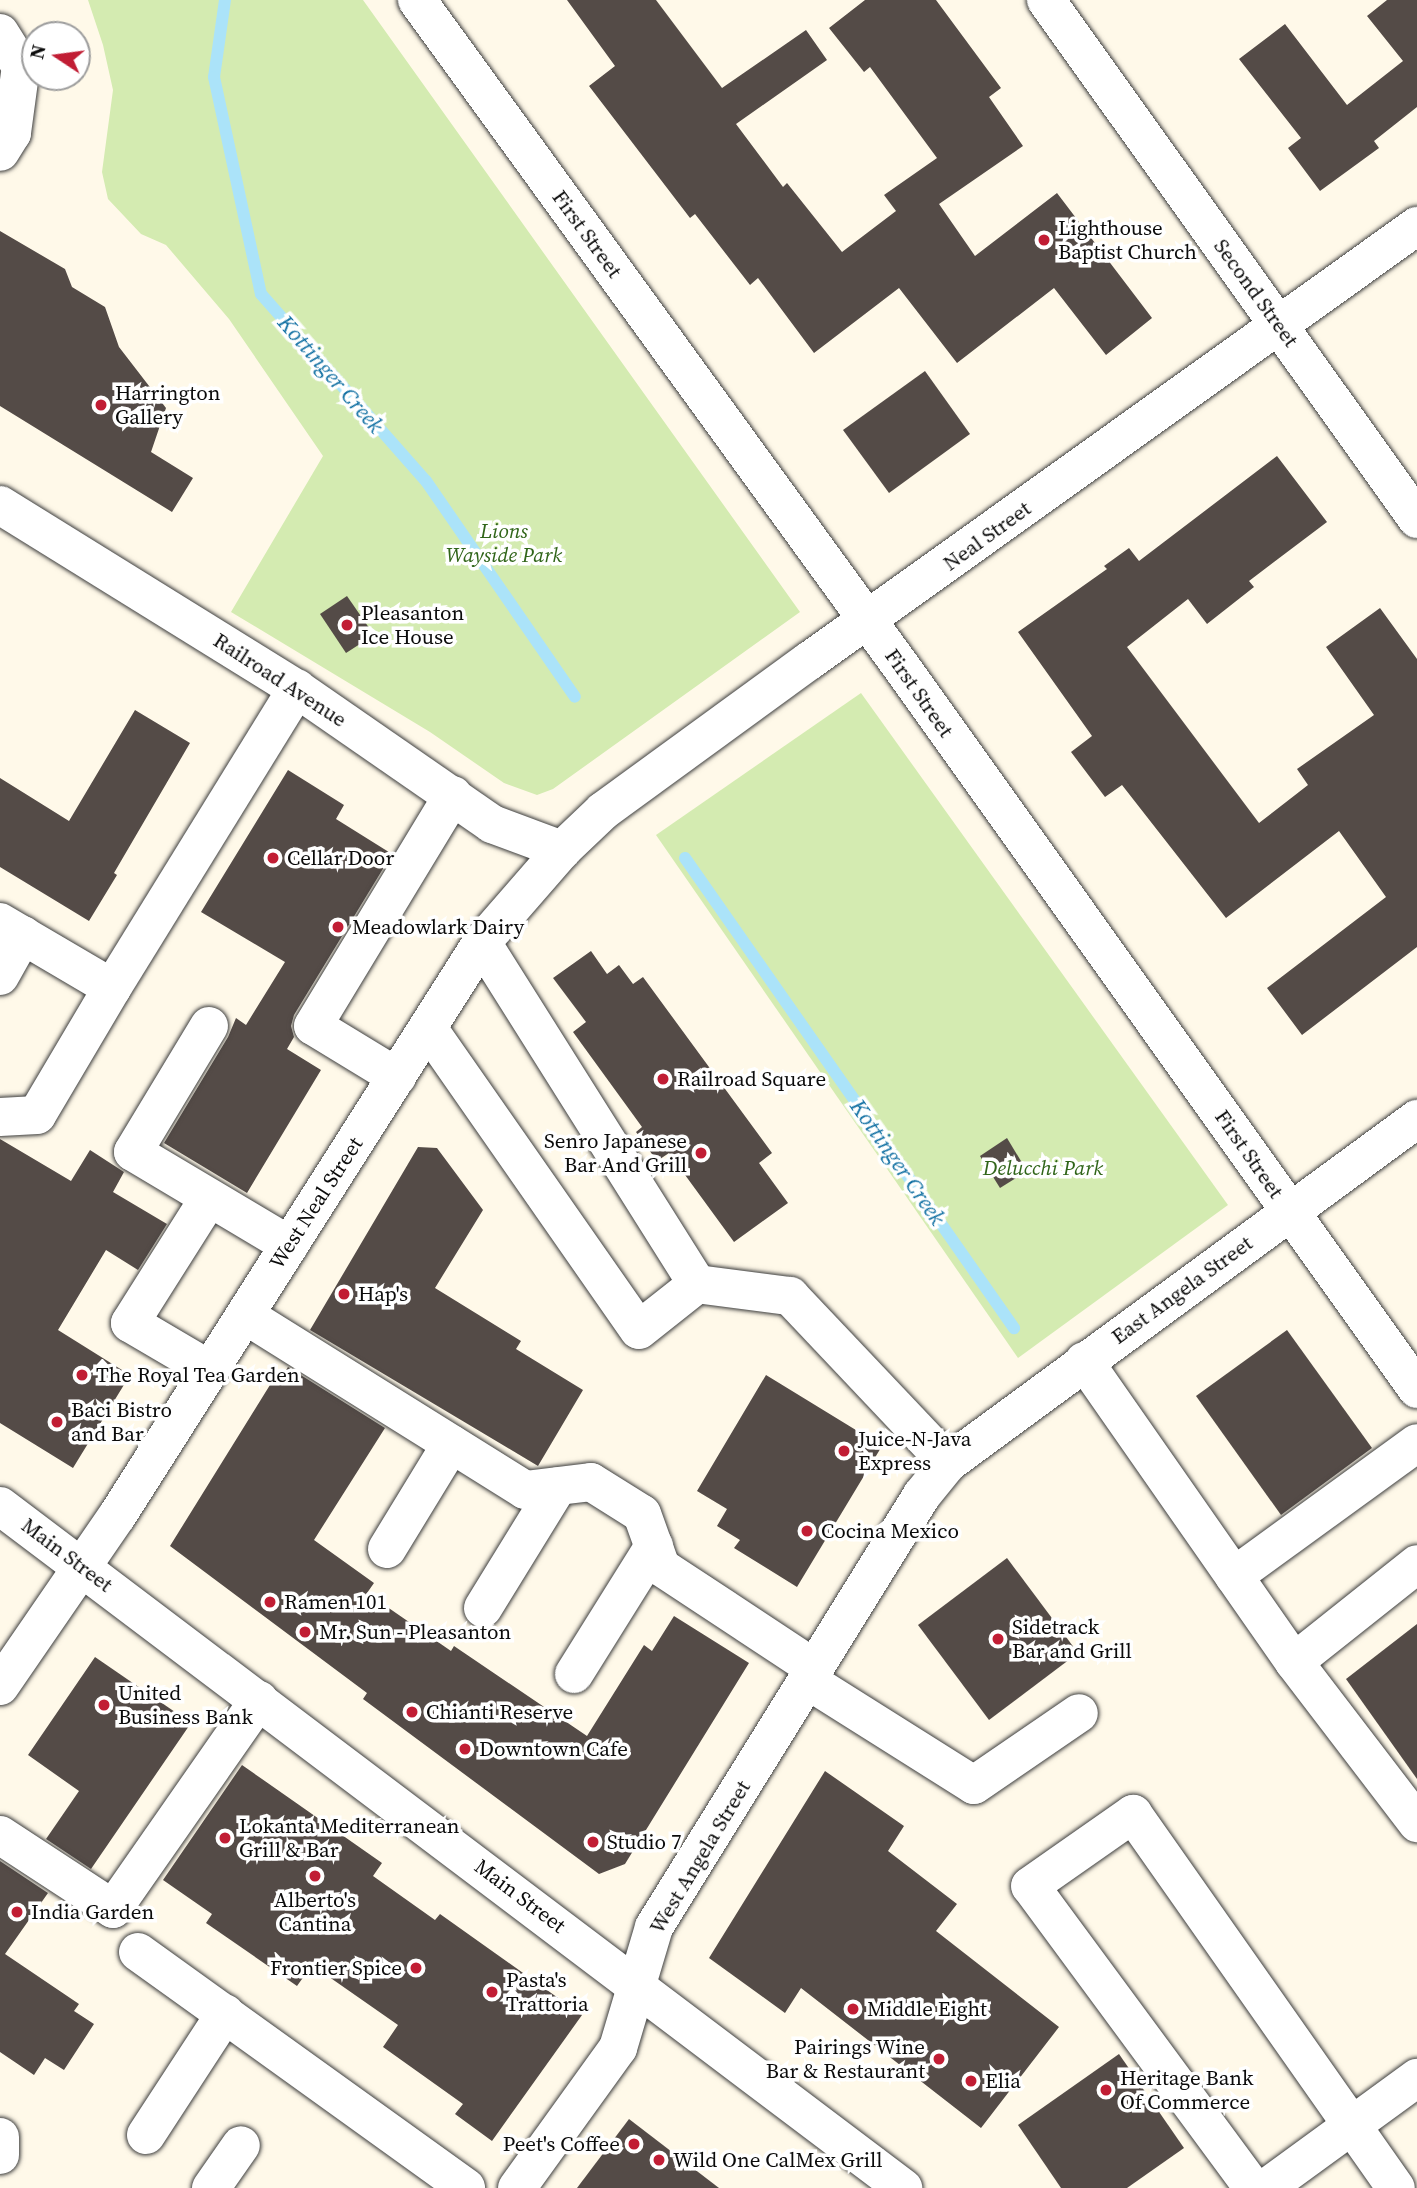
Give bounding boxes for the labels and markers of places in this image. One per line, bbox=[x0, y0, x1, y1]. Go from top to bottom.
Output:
place label: Lighthouse Baptist Church bbox=[1058, 215, 1197, 265]
marker: Lighthouse Baptist Church bbox=[1036, 232, 1052, 248]
place label: Harrington Gallery bbox=[115, 380, 220, 430]
marker: Harrington Gallery bbox=[93, 397, 109, 413]
place label: Pleasanton Ice House bbox=[361, 600, 464, 650]
marker: Pleasanton Ice House bbox=[339, 617, 355, 633]
place label: Cellar Door bbox=[287, 845, 394, 871]
marker: Cellar Door bbox=[265, 850, 281, 866]
place label: Meadowlark Dairy bbox=[352, 914, 524, 940]
marker: Meadowlark Dairy bbox=[330, 919, 346, 935]
place label: Railroad Square bbox=[677, 1066, 826, 1092]
marker: Railroad Square bbox=[655, 1071, 671, 1087]
place label: Senro Japanese Bar And Grill bbox=[544, 1128, 687, 1178]
marker: Senro Japanese Bar And Grill bbox=[693, 1145, 709, 1161]
place label: Hap's bbox=[358, 1281, 408, 1307]
marker: Hap's bbox=[336, 1286, 352, 1302]
place label: The Royal Tea Garden bbox=[96, 1362, 300, 1388]
marker: The Royal Tea Garden bbox=[74, 1367, 90, 1383]
place label: Baci Bistro and Bar bbox=[71, 1397, 172, 1447]
marker: Baci Bistro and Bar bbox=[49, 1414, 65, 1430]
place label: Juice-N-Java Express bbox=[858, 1426, 971, 1476]
marker: Juice-N-Java Express bbox=[836, 1443, 852, 1459]
place label: Cocina Mexico bbox=[821, 1518, 959, 1544]
marker: Cocina Mexico bbox=[799, 1523, 815, 1539]
place label: Ramen 101 bbox=[284, 1589, 387, 1615]
marker: Ramen 101 bbox=[262, 1594, 278, 1610]
place label: Sidetrack Bar and Grill bbox=[1012, 1614, 1132, 1664]
place label: Mr. Sun - Pleasanton bbox=[319, 1619, 511, 1645]
marker: Mr. Sun - Pleasanton bbox=[297, 1624, 313, 1640]
marker: Sidetrack Bar and Grill bbox=[990, 1631, 1006, 1647]
place label: United Business Bank bbox=[118, 1680, 253, 1730]
marker: United Business Bank bbox=[96, 1697, 112, 1713]
place label: Chianti Reserve bbox=[426, 1699, 573, 1725]
marker: Chianti Reserve bbox=[404, 1704, 420, 1720]
place label: Downtown Cafe bbox=[479, 1736, 628, 1762]
marker: Downtown Cafe bbox=[457, 1741, 473, 1757]
place label: Lokanta Mediterranean Grill & Bar bbox=[239, 1813, 460, 1863]
place label: Studio 7 bbox=[607, 1829, 681, 1855]
marker: Lokanta Mediterranean Grill & Bar bbox=[217, 1830, 233, 1846]
marker: Studio 7 bbox=[585, 1834, 601, 1850]
marker: Alberto's Cantina bbox=[307, 1868, 323, 1884]
place label: Alberto's Cantina bbox=[274, 1887, 356, 1937]
place label: India Garden bbox=[31, 1899, 154, 1925]
marker: India Garden bbox=[9, 1904, 25, 1920]
place label: Frontier Spice bbox=[270, 1955, 402, 1981]
marker: Frontier Spice bbox=[408, 1960, 424, 1976]
place label: Pasta's Trattoria bbox=[506, 1967, 589, 2017]
marker: Pasta's Trattoria bbox=[484, 1984, 500, 2000]
place label: Middle Eight bbox=[867, 1996, 987, 2022]
marker: Middle Eight bbox=[845, 2001, 861, 2017]
place label: Pairings Wine Bar & Restaurant bbox=[766, 2034, 925, 2084]
marker: Pairings Wine Bar & Restaurant bbox=[931, 2051, 947, 2067]
place label: Heritage Bank Of Commerce bbox=[1120, 2065, 1254, 2115]
place label: Elia bbox=[985, 2068, 1021, 2094]
marker: Elia bbox=[963, 2073, 979, 2089]
marker: Heritage Bank Of Commerce bbox=[1098, 2082, 1114, 2098]
place label: Peet's Coffee bbox=[503, 2131, 620, 2157]
marker: Peet's Coffee bbox=[626, 2136, 642, 2152]
place label: Wild One CalMex Grill bbox=[673, 2147, 883, 2173]
marker: Wild One CalMex Grill bbox=[651, 2152, 667, 2168]

